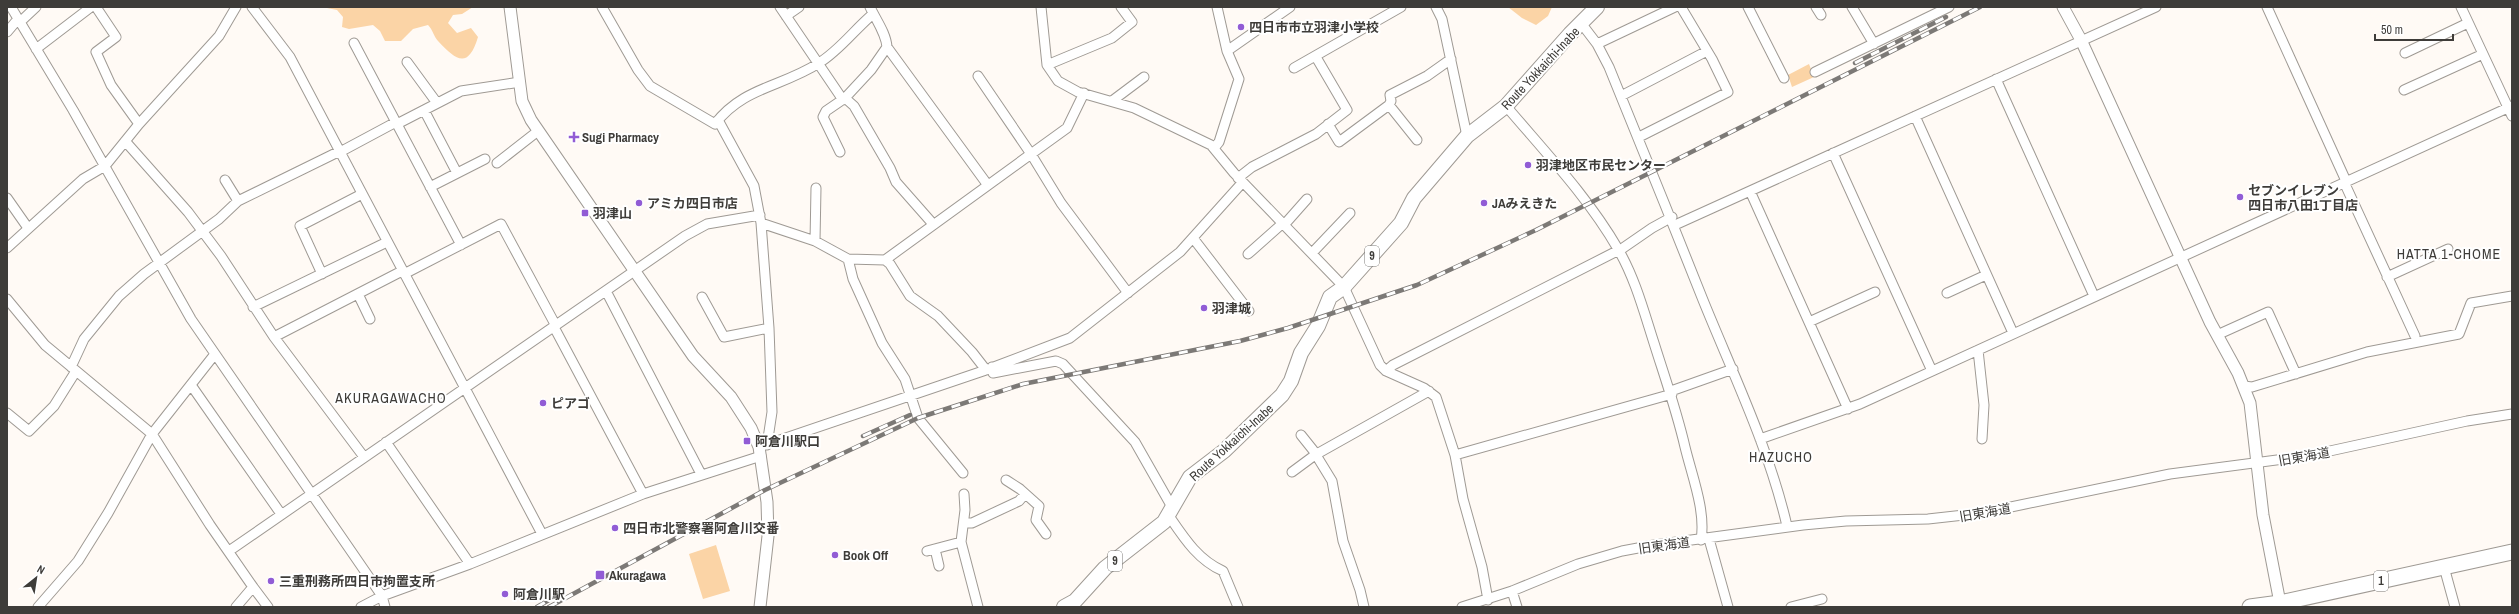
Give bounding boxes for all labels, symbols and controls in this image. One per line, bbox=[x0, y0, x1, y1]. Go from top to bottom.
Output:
scale bar bbox=[2375, 16, 2453, 42]
place label: 四日市市立羽津小学校 bbox=[1249, 19, 1379, 36]
marker: 四日市市立羽津小学校 bbox=[1236, 22, 1246, 32]
text: 50 m bbox=[2381, 22, 2403, 38]
street label: Route Yokkaichi-Inabe bbox=[1498, 23, 1583, 113]
place label: Sugi Pharmacy bbox=[582, 129, 659, 146]
marker: Sugi Pharmacy bbox=[569, 132, 579, 142]
place label: 羽津地区市民センター bbox=[1536, 157, 1666, 174]
marker: 羽津地区市民センター bbox=[1523, 160, 1533, 170]
place label: セブンイレブン 四日市八田1丁目店 bbox=[2248, 182, 2358, 214]
marker: セブンイレブン 四日市八田1丁目店 bbox=[2235, 192, 2245, 202]
place label: アミカ四日市店 bbox=[647, 195, 738, 212]
place label: JAみえきた bbox=[1492, 195, 1557, 212]
marker: アミカ四日市店 bbox=[634, 198, 644, 208]
marker: JAみえきた bbox=[1479, 198, 1489, 208]
place label: 羽津山 bbox=[593, 205, 632, 222]
marker: 羽津山 bbox=[580, 208, 590, 218]
district label: HATTA 1-CHOME bbox=[2397, 245, 2501, 263]
road number: 9 bbox=[1365, 246, 1379, 266]
place label: 羽津城 bbox=[1212, 300, 1251, 317]
marker: 羽津城 bbox=[1199, 303, 1209, 313]
district label: AKURAGAWACHO bbox=[334, 389, 447, 407]
place label: ピアゴ bbox=[551, 395, 590, 412]
marker: ピアゴ bbox=[538, 398, 548, 408]
street label: Route Yokkaichi-Inabe bbox=[1186, 400, 1277, 485]
place label: 阿倉川駅口 bbox=[755, 433, 820, 450]
marker: 阿倉川駅口 bbox=[742, 436, 752, 446]
street label: 旧東海道 bbox=[2277, 444, 2331, 469]
district label: HAZUCHO bbox=[1749, 448, 1813, 466]
street label: 旧東海道 bbox=[1958, 500, 2012, 525]
place label: 四日市北警察署阿倉川交番 bbox=[623, 520, 779, 537]
marker: 四日市北警察署阿倉川交番 bbox=[610, 523, 620, 533]
street label: 旧東海道 bbox=[1637, 533, 1691, 558]
place label: Book Off bbox=[843, 547, 889, 564]
marker: Book Off bbox=[830, 550, 840, 560]
road number: 9 bbox=[1108, 551, 1122, 571]
north arrow bbox=[16, 558, 56, 598]
text: N bbox=[35, 562, 47, 577]
place label: Akuragawa bbox=[609, 567, 666, 584]
marker: Akuragawa bbox=[594, 569, 606, 581]
road number: 1 bbox=[2374, 571, 2388, 591]
place label: 三重刑務所四日市拘置支所 bbox=[279, 573, 435, 590]
marker: 三重刑務所四日市拘置支所 bbox=[266, 576, 276, 586]
place label: 阿倉川駅 bbox=[513, 586, 565, 603]
marker: 阿倉川駅 bbox=[500, 589, 510, 599]

